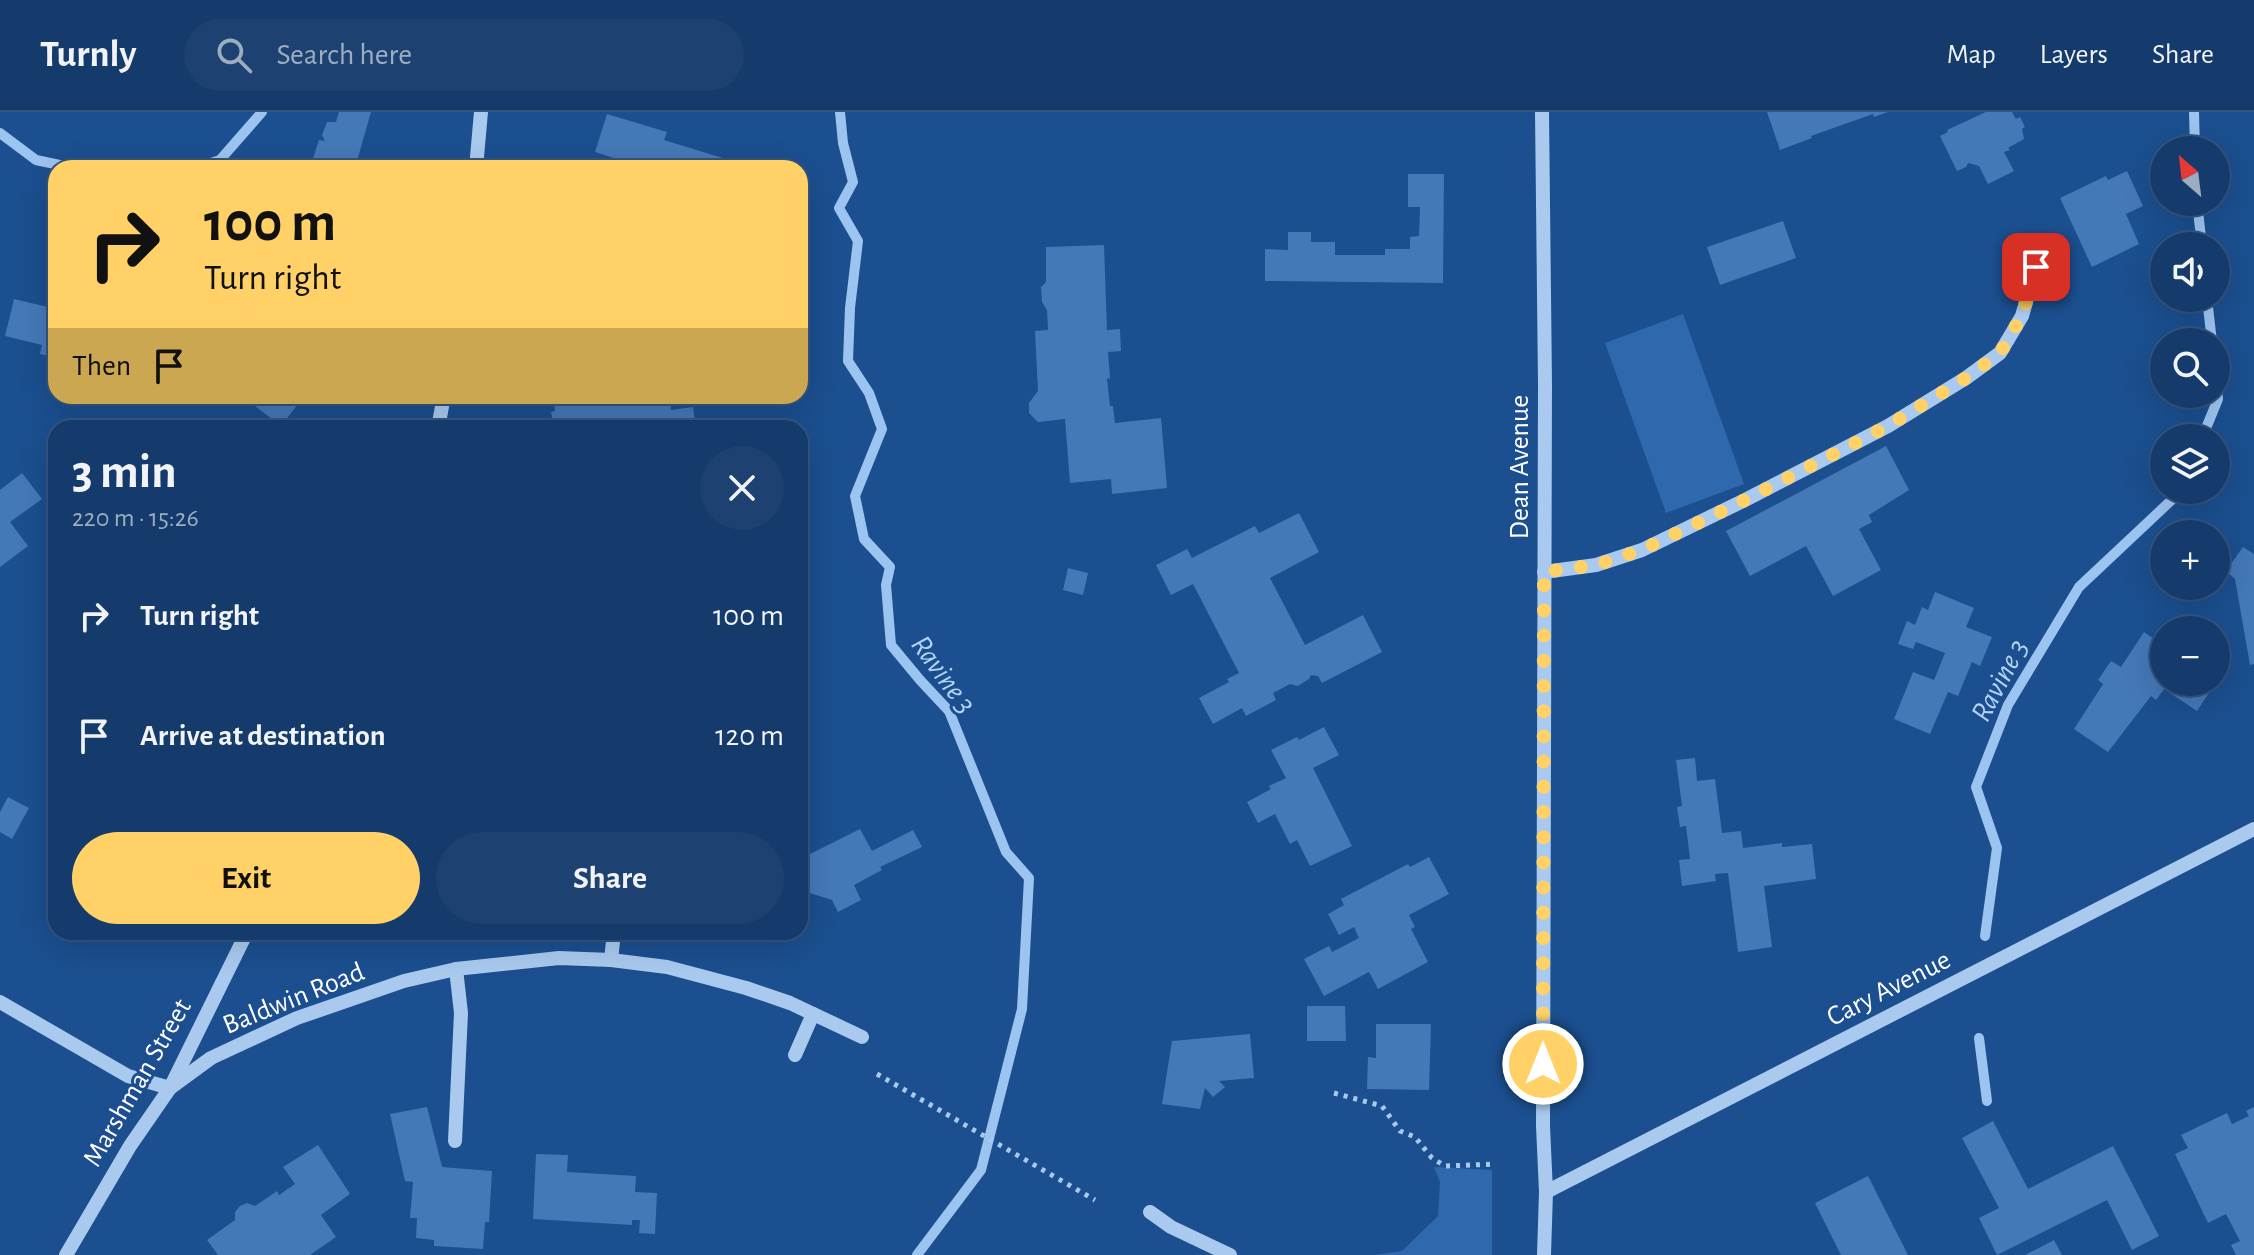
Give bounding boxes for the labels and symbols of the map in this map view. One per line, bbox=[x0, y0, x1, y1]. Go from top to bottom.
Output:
north arrow bbox=[2150, 136, 2230, 216]
pin bbox=[2002, 233, 2070, 301]
street label: Dean Avenue bbox=[1506, 395, 1534, 539]
water label: Ravine 3 bbox=[905, 630, 981, 719]
water label: Ravine 3 bbox=[1966, 634, 2034, 726]
street label: Cary Avenue bbox=[1822, 946, 1955, 1032]
street label: Baldwin Road bbox=[219, 958, 368, 1040]
street label: Marshman Street bbox=[79, 994, 197, 1171]
position arrow bbox=[1501, 1022, 1585, 1106]

